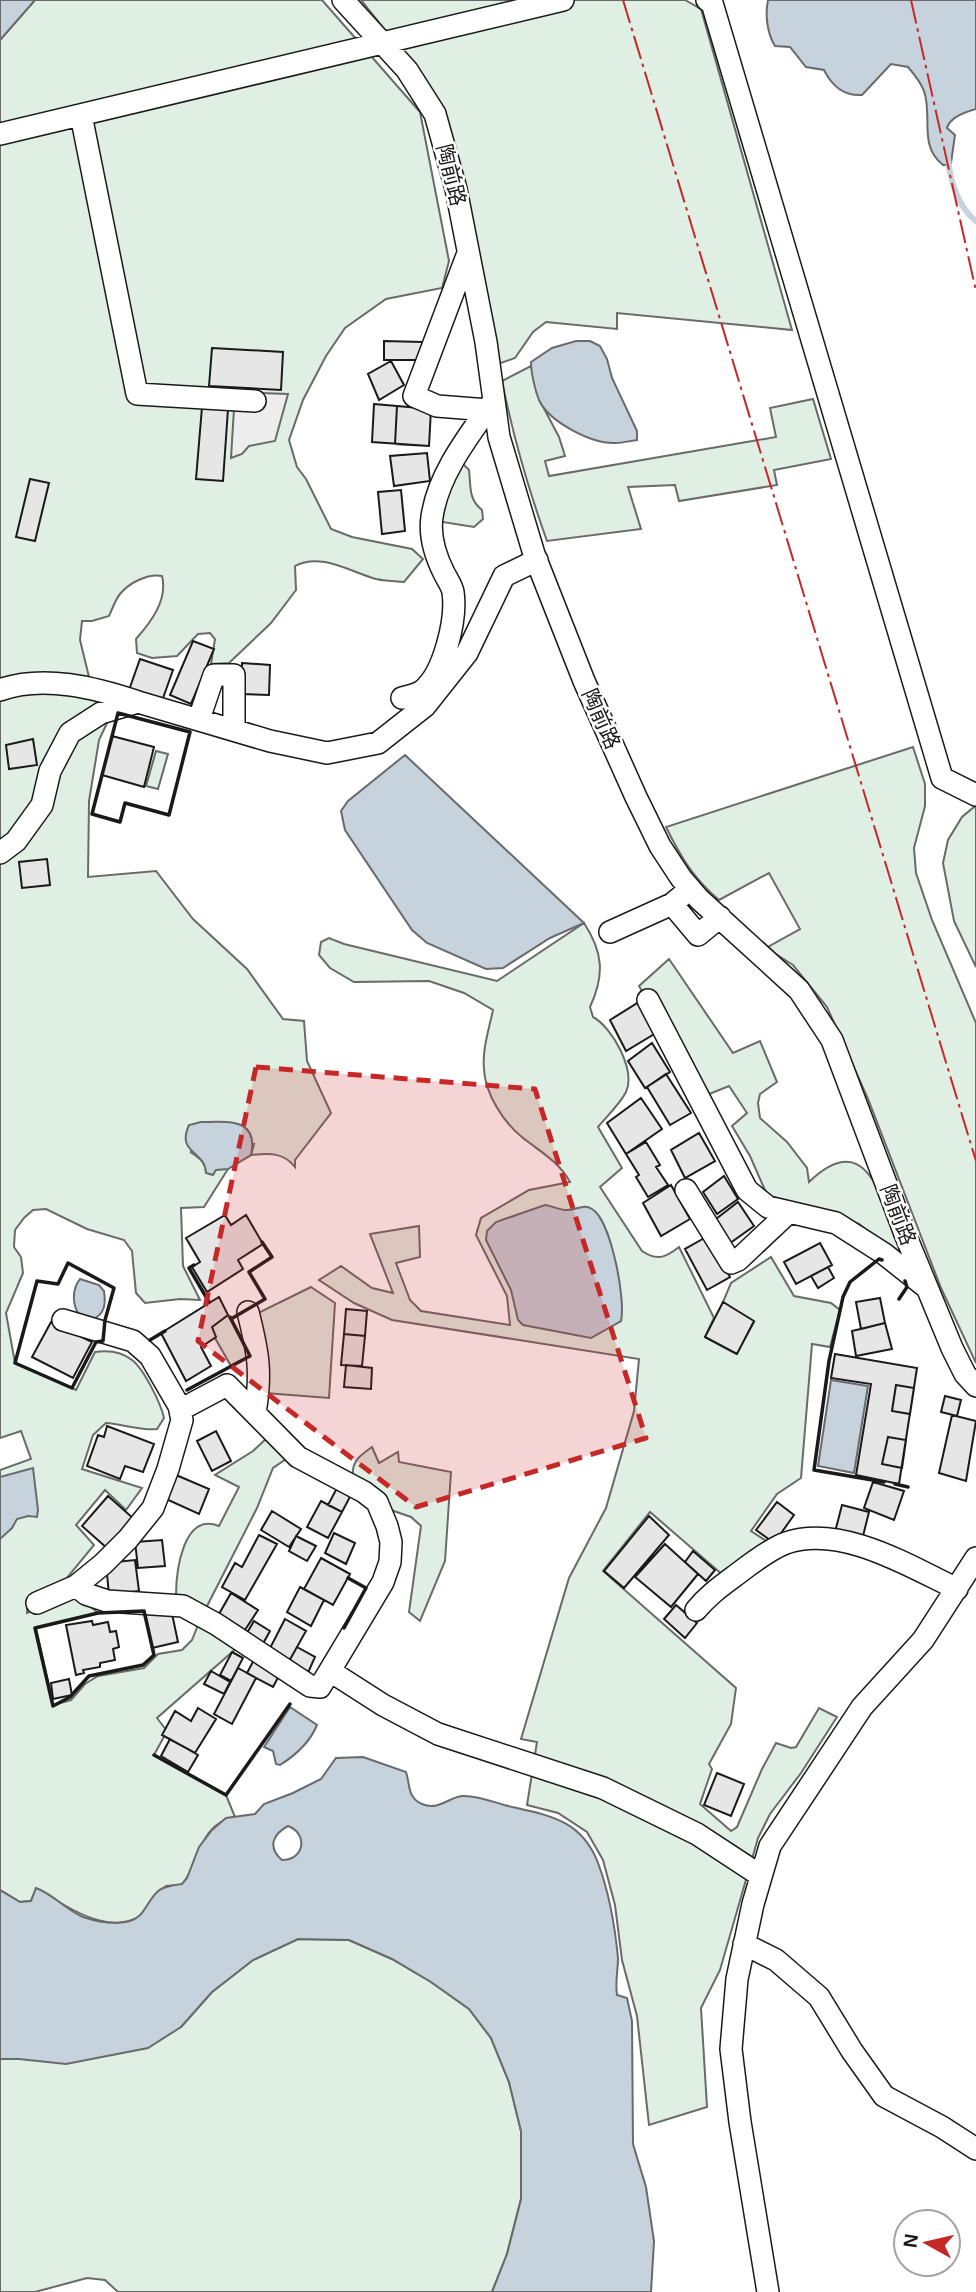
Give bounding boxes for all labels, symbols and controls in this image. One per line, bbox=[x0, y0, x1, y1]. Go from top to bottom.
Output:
street label: 陶前路 bbox=[433, 142, 470, 208]
street label: 陶前路 bbox=[578, 685, 625, 752]
street label: 陶前路 bbox=[876, 1181, 920, 1248]
north arrow bbox=[892, 2208, 962, 2278]
text: N bbox=[899, 2232, 922, 2249]

